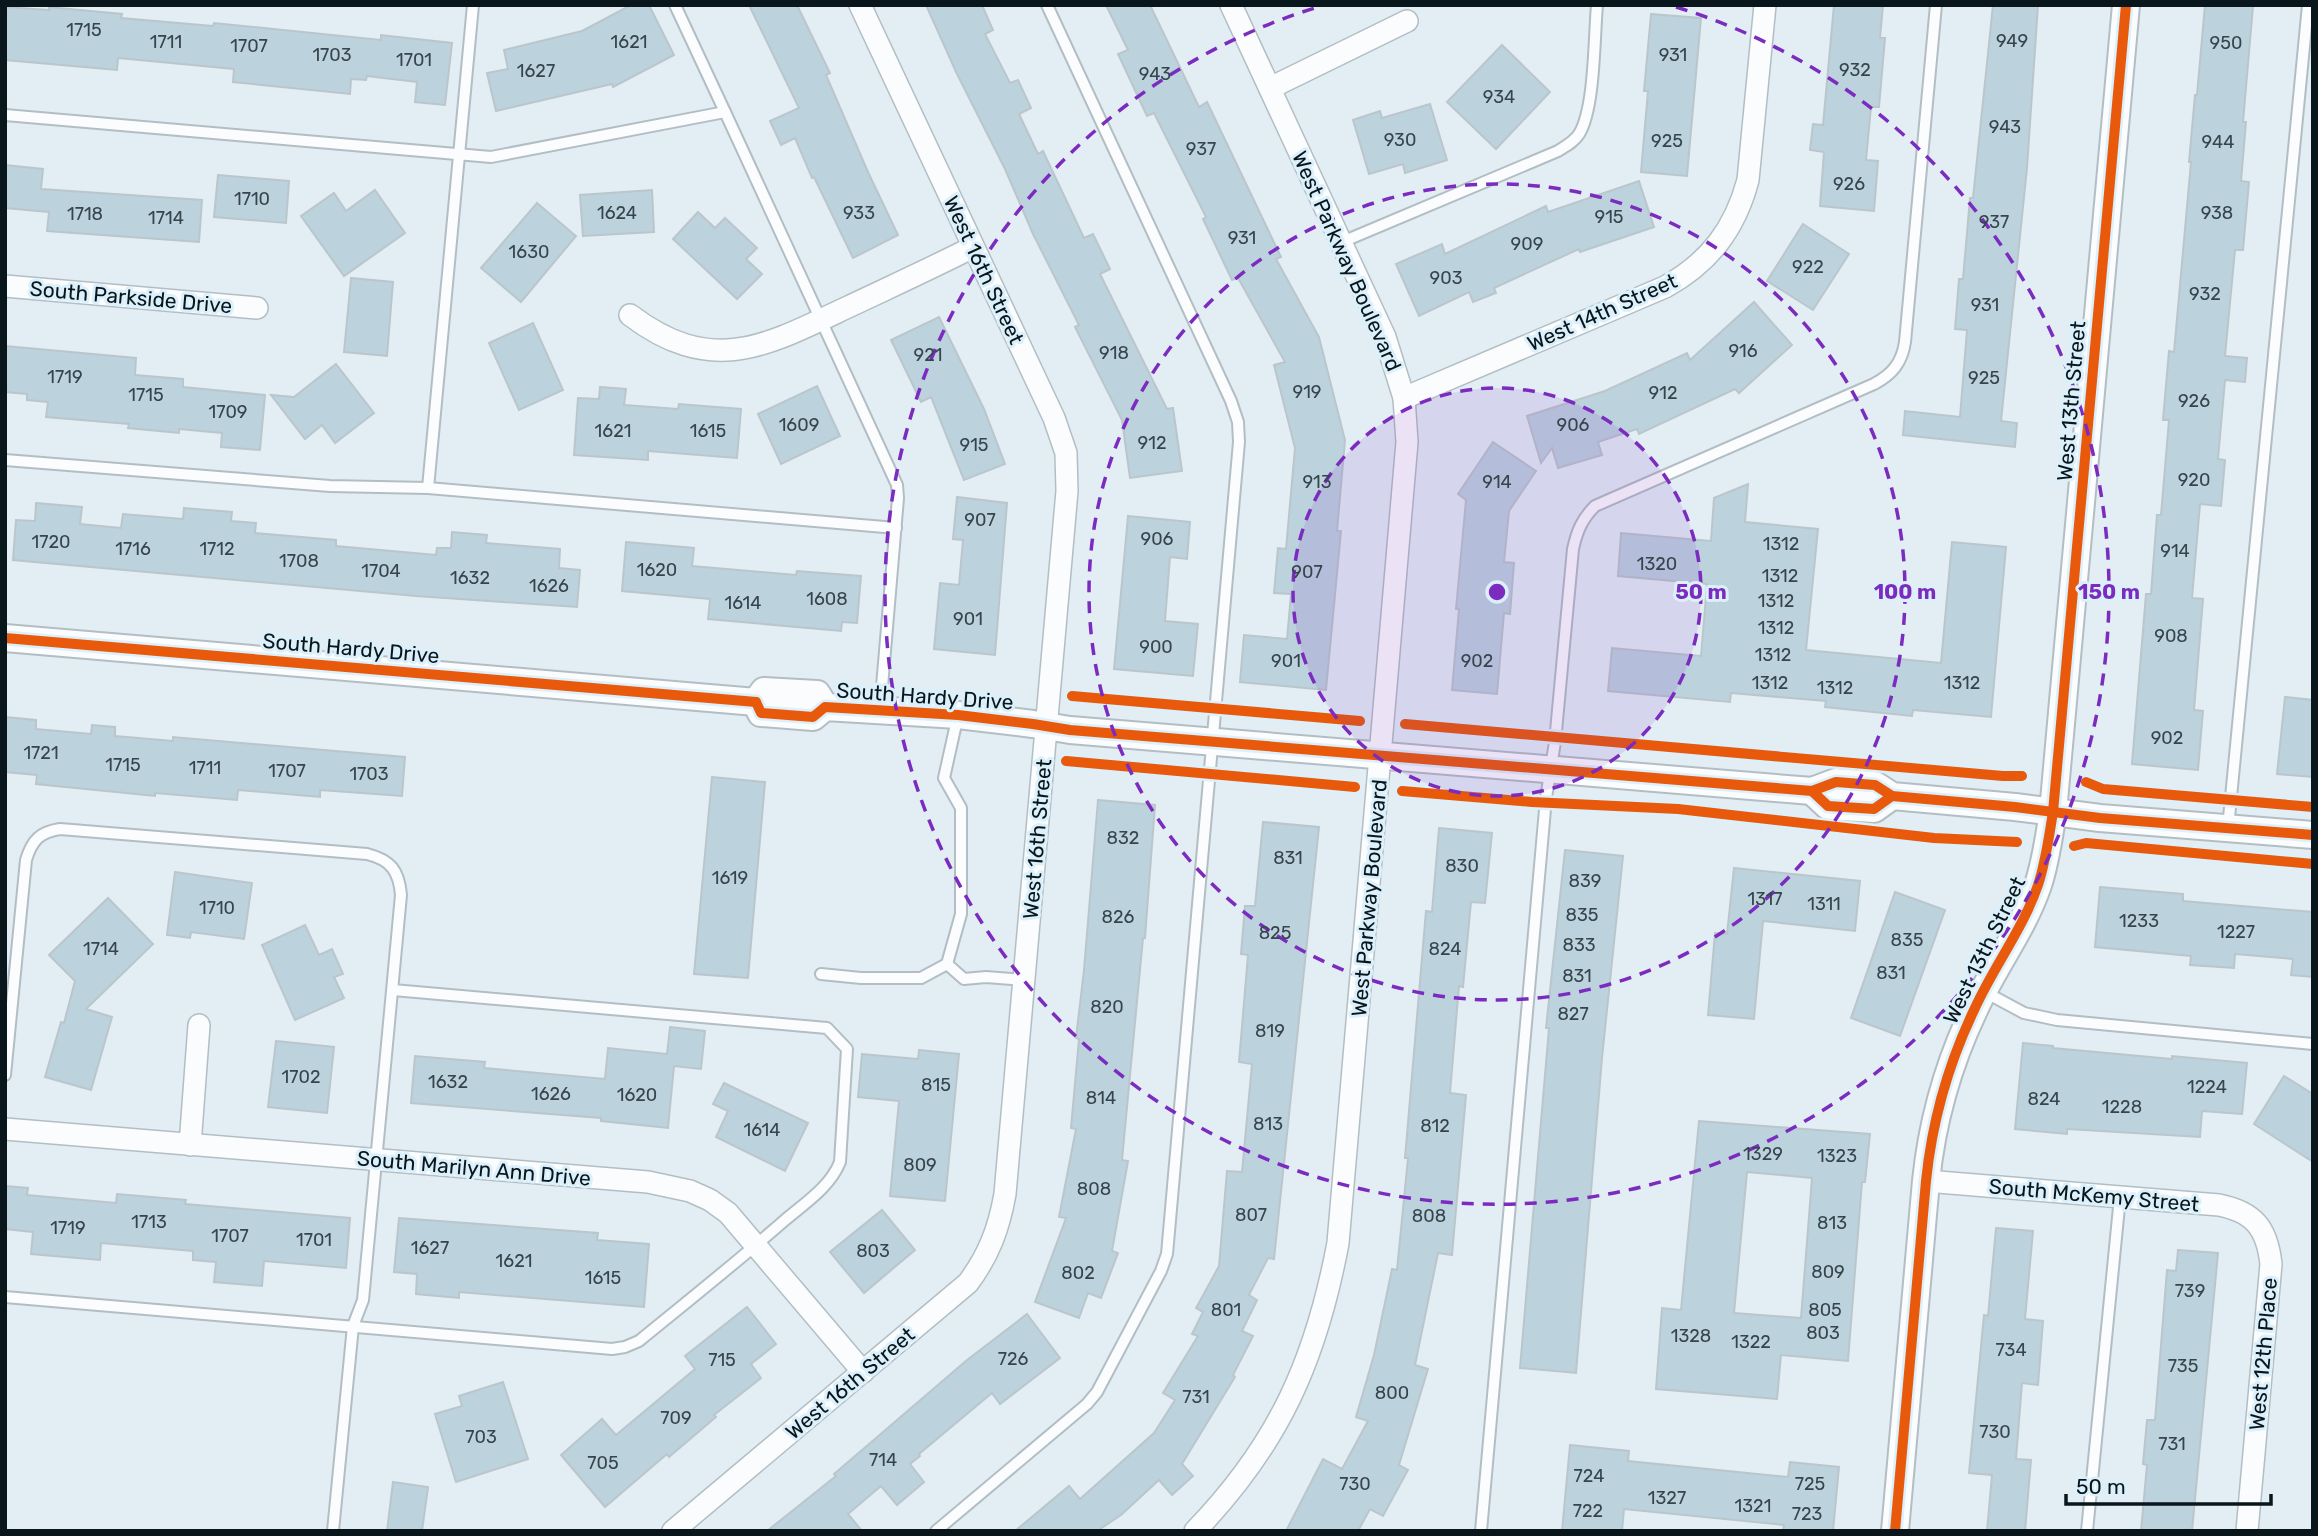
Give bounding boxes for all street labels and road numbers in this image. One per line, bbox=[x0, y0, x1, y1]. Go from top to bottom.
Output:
street label: West Parkway Boulevard bbox=[1287, 147, 1407, 375]
street label: West 16th Street bbox=[939, 192, 1029, 348]
street label: West 14th Street bbox=[1523, 268, 1681, 356]
street label: South Parkside Drive bbox=[29, 276, 233, 318]
street label: West 13th Street bbox=[2052, 320, 2090, 482]
street label: South Hardy Drive bbox=[262, 628, 440, 668]
street label: South Hardy Drive bbox=[836, 677, 1014, 715]
street label: West 16th Street bbox=[1018, 758, 1056, 920]
street label: West Parkway Boulevard bbox=[1346, 778, 1392, 1018]
street label: West 13th Street bbox=[1938, 872, 2030, 1028]
street label: South Marilyn Ann Drive bbox=[356, 1145, 592, 1191]
street label: South McKemy Street bbox=[1988, 1173, 2200, 1217]
street label: West 12th Place bbox=[2244, 1277, 2282, 1431]
street label: West 16th Street bbox=[780, 1322, 920, 1444]

